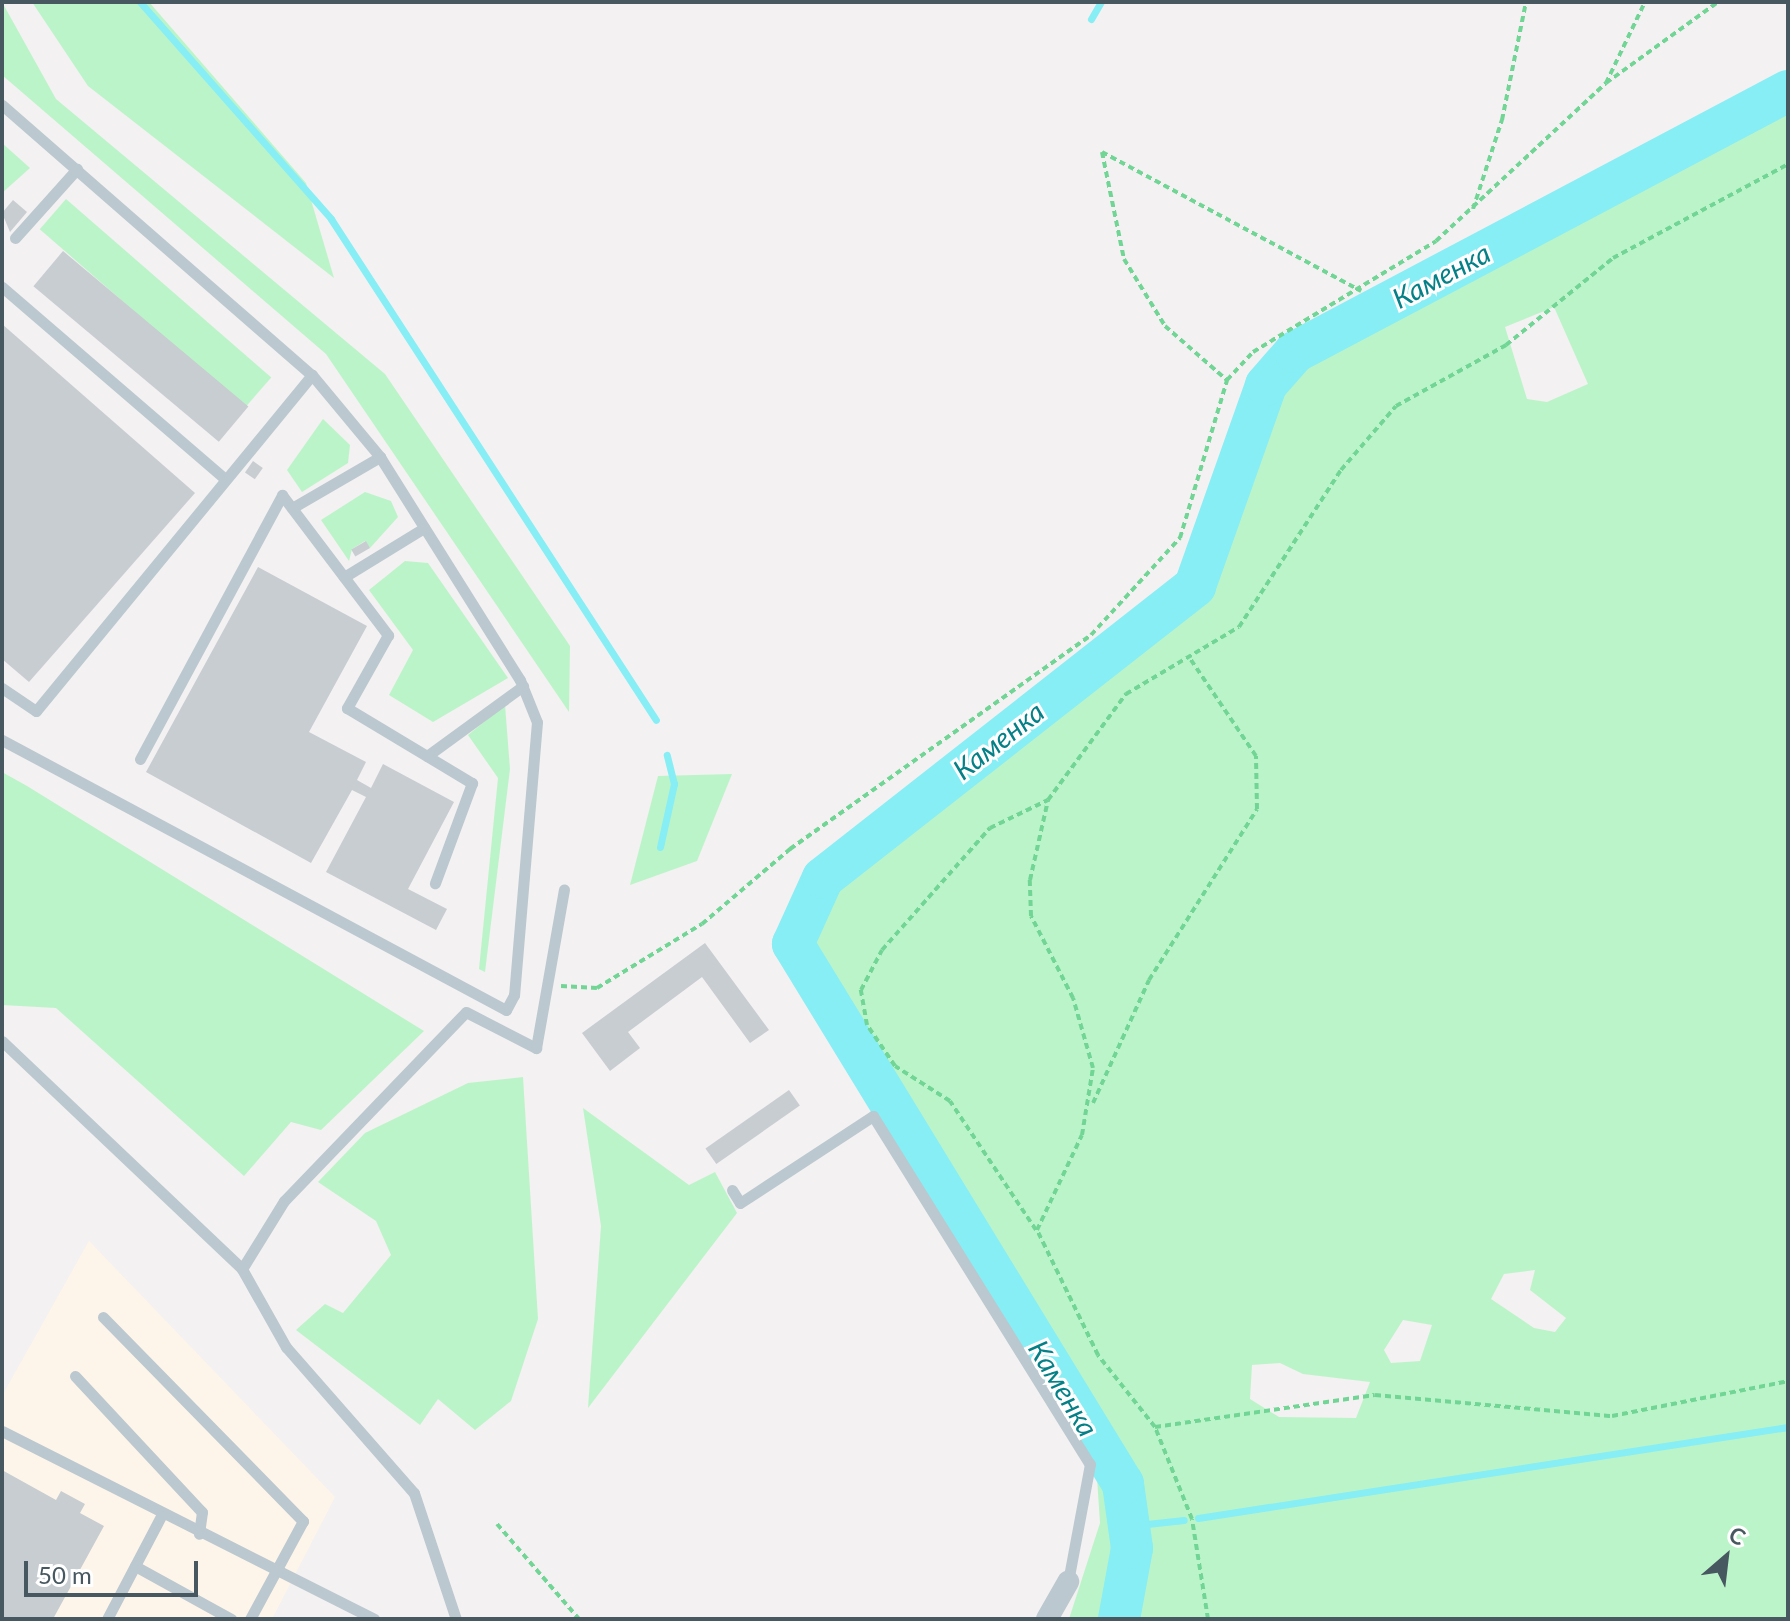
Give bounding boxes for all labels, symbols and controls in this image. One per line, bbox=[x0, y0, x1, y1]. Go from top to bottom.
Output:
water label: Каменка bbox=[1386, 235, 1496, 315]
water label: Каменка bbox=[946, 694, 1050, 786]
water label: Каменка bbox=[1022, 1334, 1106, 1442]
north arrow bbox=[1686, 1517, 1766, 1597]
text: С bbox=[1725, 1520, 1750, 1551]
scale bar bbox=[28, 1545, 202, 1595]
text: 50 m bbox=[38, 1560, 92, 1589]

